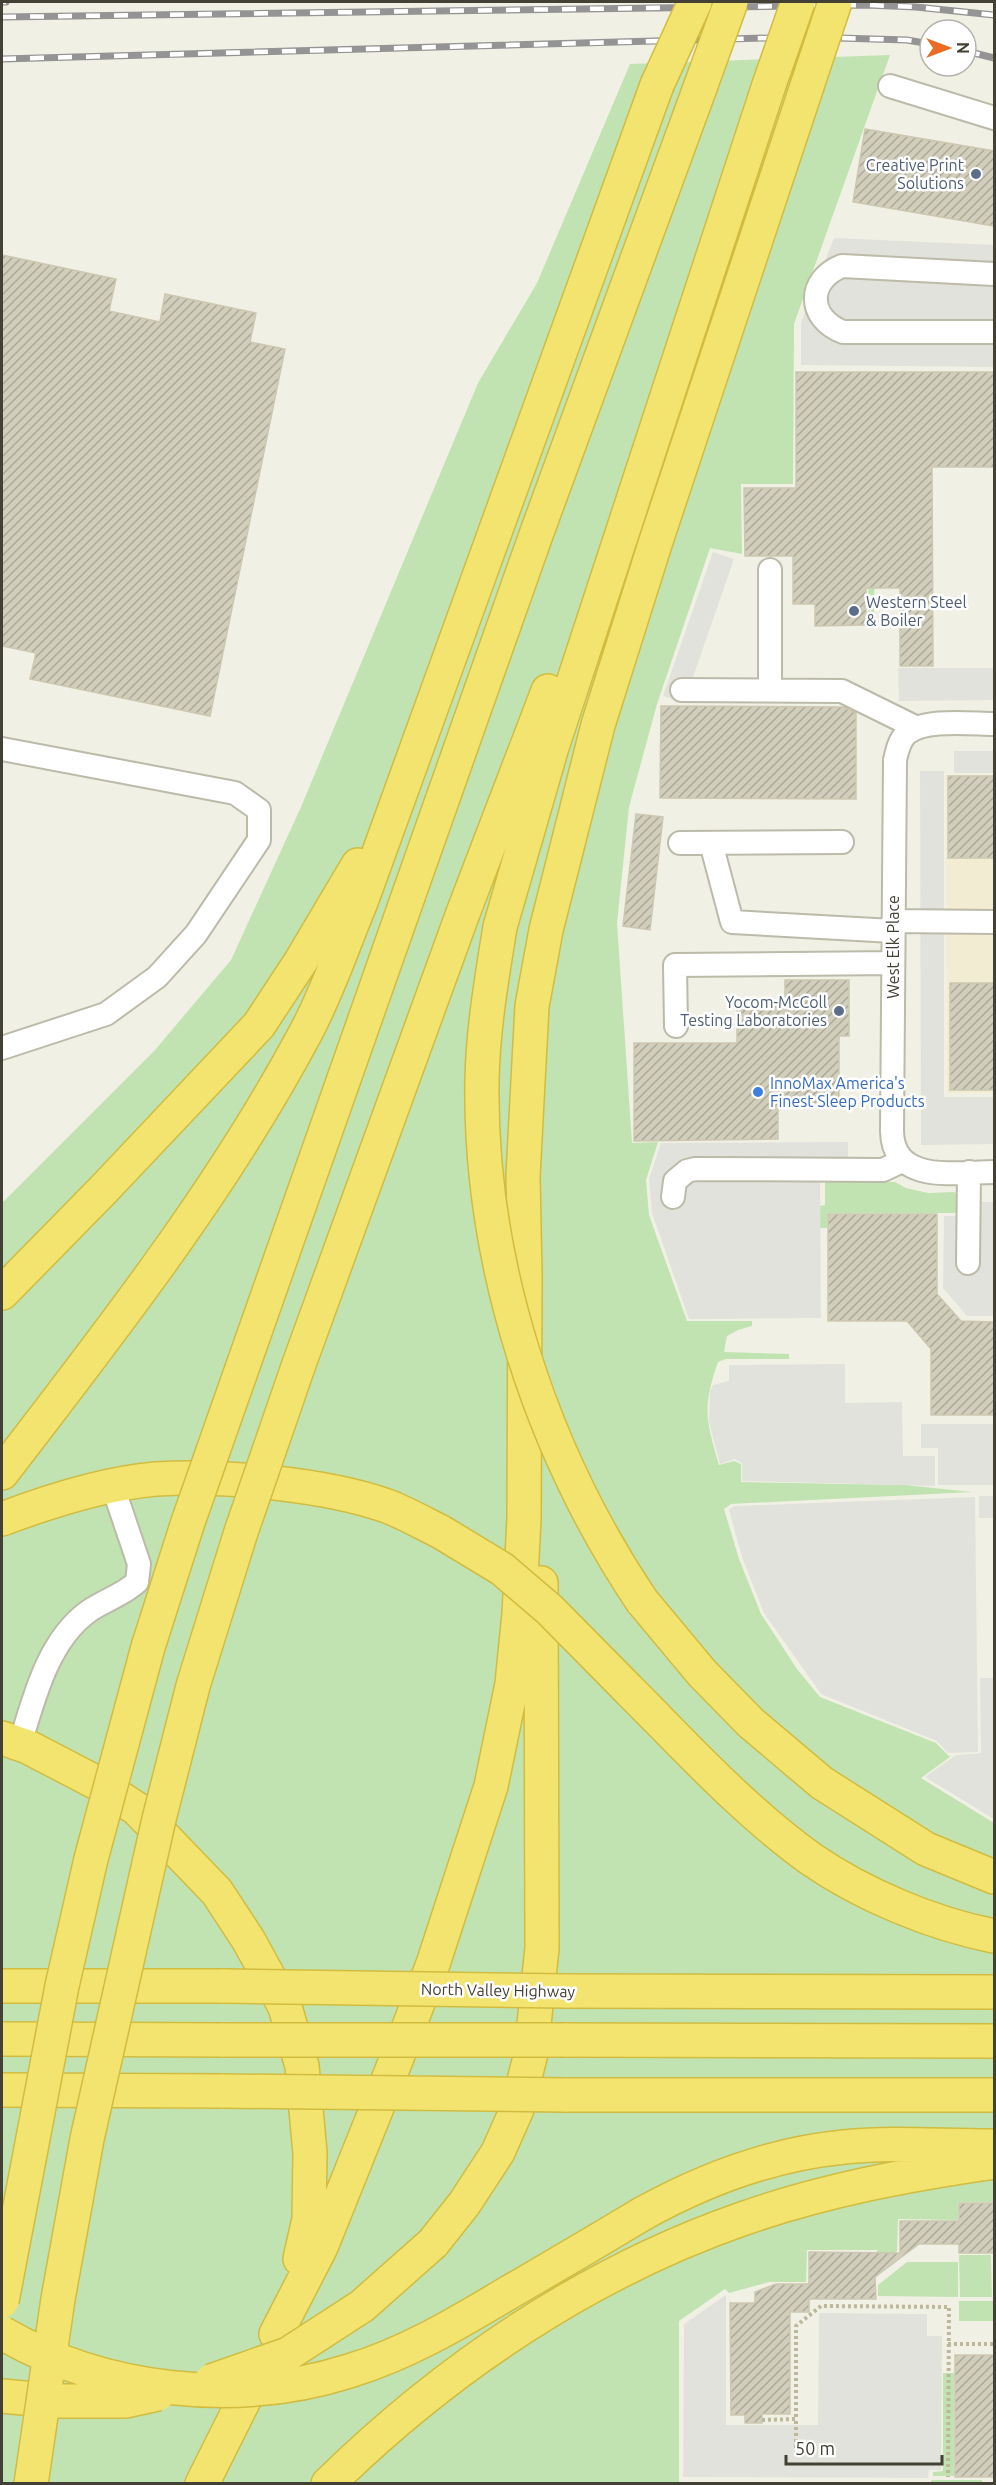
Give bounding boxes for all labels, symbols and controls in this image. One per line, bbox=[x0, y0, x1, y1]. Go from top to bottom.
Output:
north arrow bbox=[918, 18, 978, 78]
text: N bbox=[954, 42, 972, 54]
place label: Creative Print Solutions bbox=[866, 156, 965, 192]
marker: Creative Print Solutions bbox=[969, 167, 983, 181]
place label: Western Steel & Boiler bbox=[866, 593, 967, 629]
marker: Western Steel & Boiler bbox=[847, 604, 861, 618]
street label: West Elk Place bbox=[884, 895, 902, 999]
place label: Yocom-McColl Testing Laboratories bbox=[680, 993, 827, 1029]
marker: Yocom-McColl Testing Laboratories bbox=[832, 1004, 846, 1018]
place label: InnoMax America's Finest Sleep Products bbox=[770, 1074, 925, 1110]
marker: InnoMax America's Finest Sleep Products bbox=[751, 1085, 765, 1099]
street label: North Valley Highway bbox=[421, 1980, 576, 2000]
scale bar bbox=[786, 2428, 942, 2466]
text: 50 m bbox=[795, 2438, 835, 2458]

